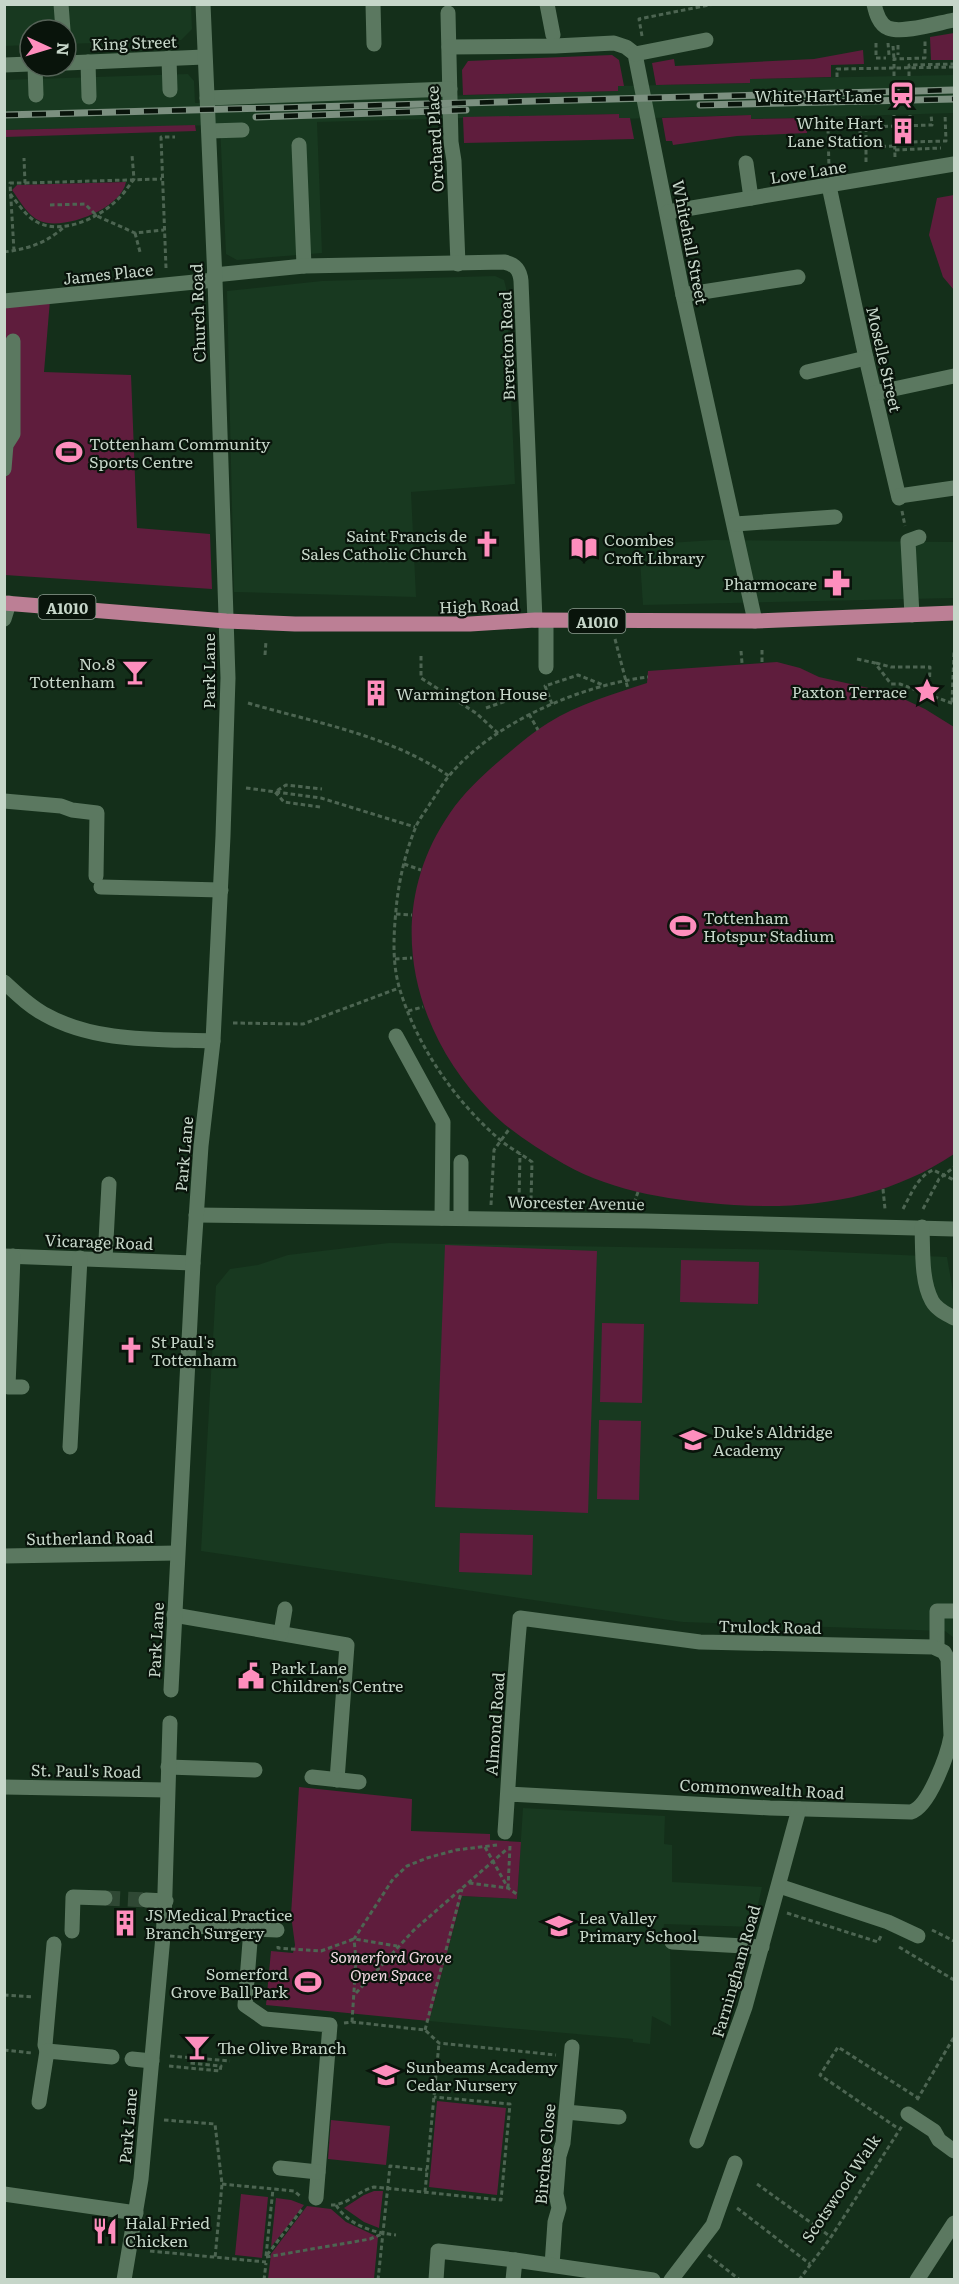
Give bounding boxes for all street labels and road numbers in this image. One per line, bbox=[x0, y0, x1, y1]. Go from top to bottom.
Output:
street label: King Street bbox=[91, 28, 178, 55]
street label: Orchard Place bbox=[419, 85, 449, 193]
street label: Love Lane bbox=[768, 153, 848, 189]
street label: Whitehall Street bbox=[667, 178, 715, 307]
street label: James Place bbox=[62, 256, 154, 290]
street label: Church Road bbox=[183, 263, 211, 363]
street label: Brereton Road bbox=[492, 291, 520, 401]
street label: Moselle Street bbox=[861, 304, 909, 415]
street label: High Road bbox=[439, 592, 520, 618]
road number: A1010 bbox=[38, 595, 96, 619]
road number: A1010 bbox=[568, 609, 626, 633]
street label: Park Lane bbox=[196, 633, 220, 709]
street label: Park Lane bbox=[168, 1115, 198, 1193]
street label: Worcester Avenue bbox=[507, 1189, 645, 1215]
street label: Vicarage Road bbox=[44, 1227, 154, 1255]
street label: Sutherland Road bbox=[26, 1524, 154, 1550]
street label: Park Lane bbox=[141, 1602, 169, 1678]
street label: Trulock Road bbox=[718, 1613, 822, 1639]
street label: Almond Road bbox=[478, 1671, 510, 1777]
street label: St. Paul's Road bbox=[31, 1757, 142, 1783]
street label: Commonwealth Road bbox=[679, 1772, 845, 1804]
street label: Farningham Road bbox=[705, 1902, 765, 2040]
street label: Park Lane bbox=[112, 2087, 142, 2165]
street label: Birches Close bbox=[528, 2103, 560, 2205]
street label: Scotswood Walk bbox=[795, 2129, 885, 2247]

